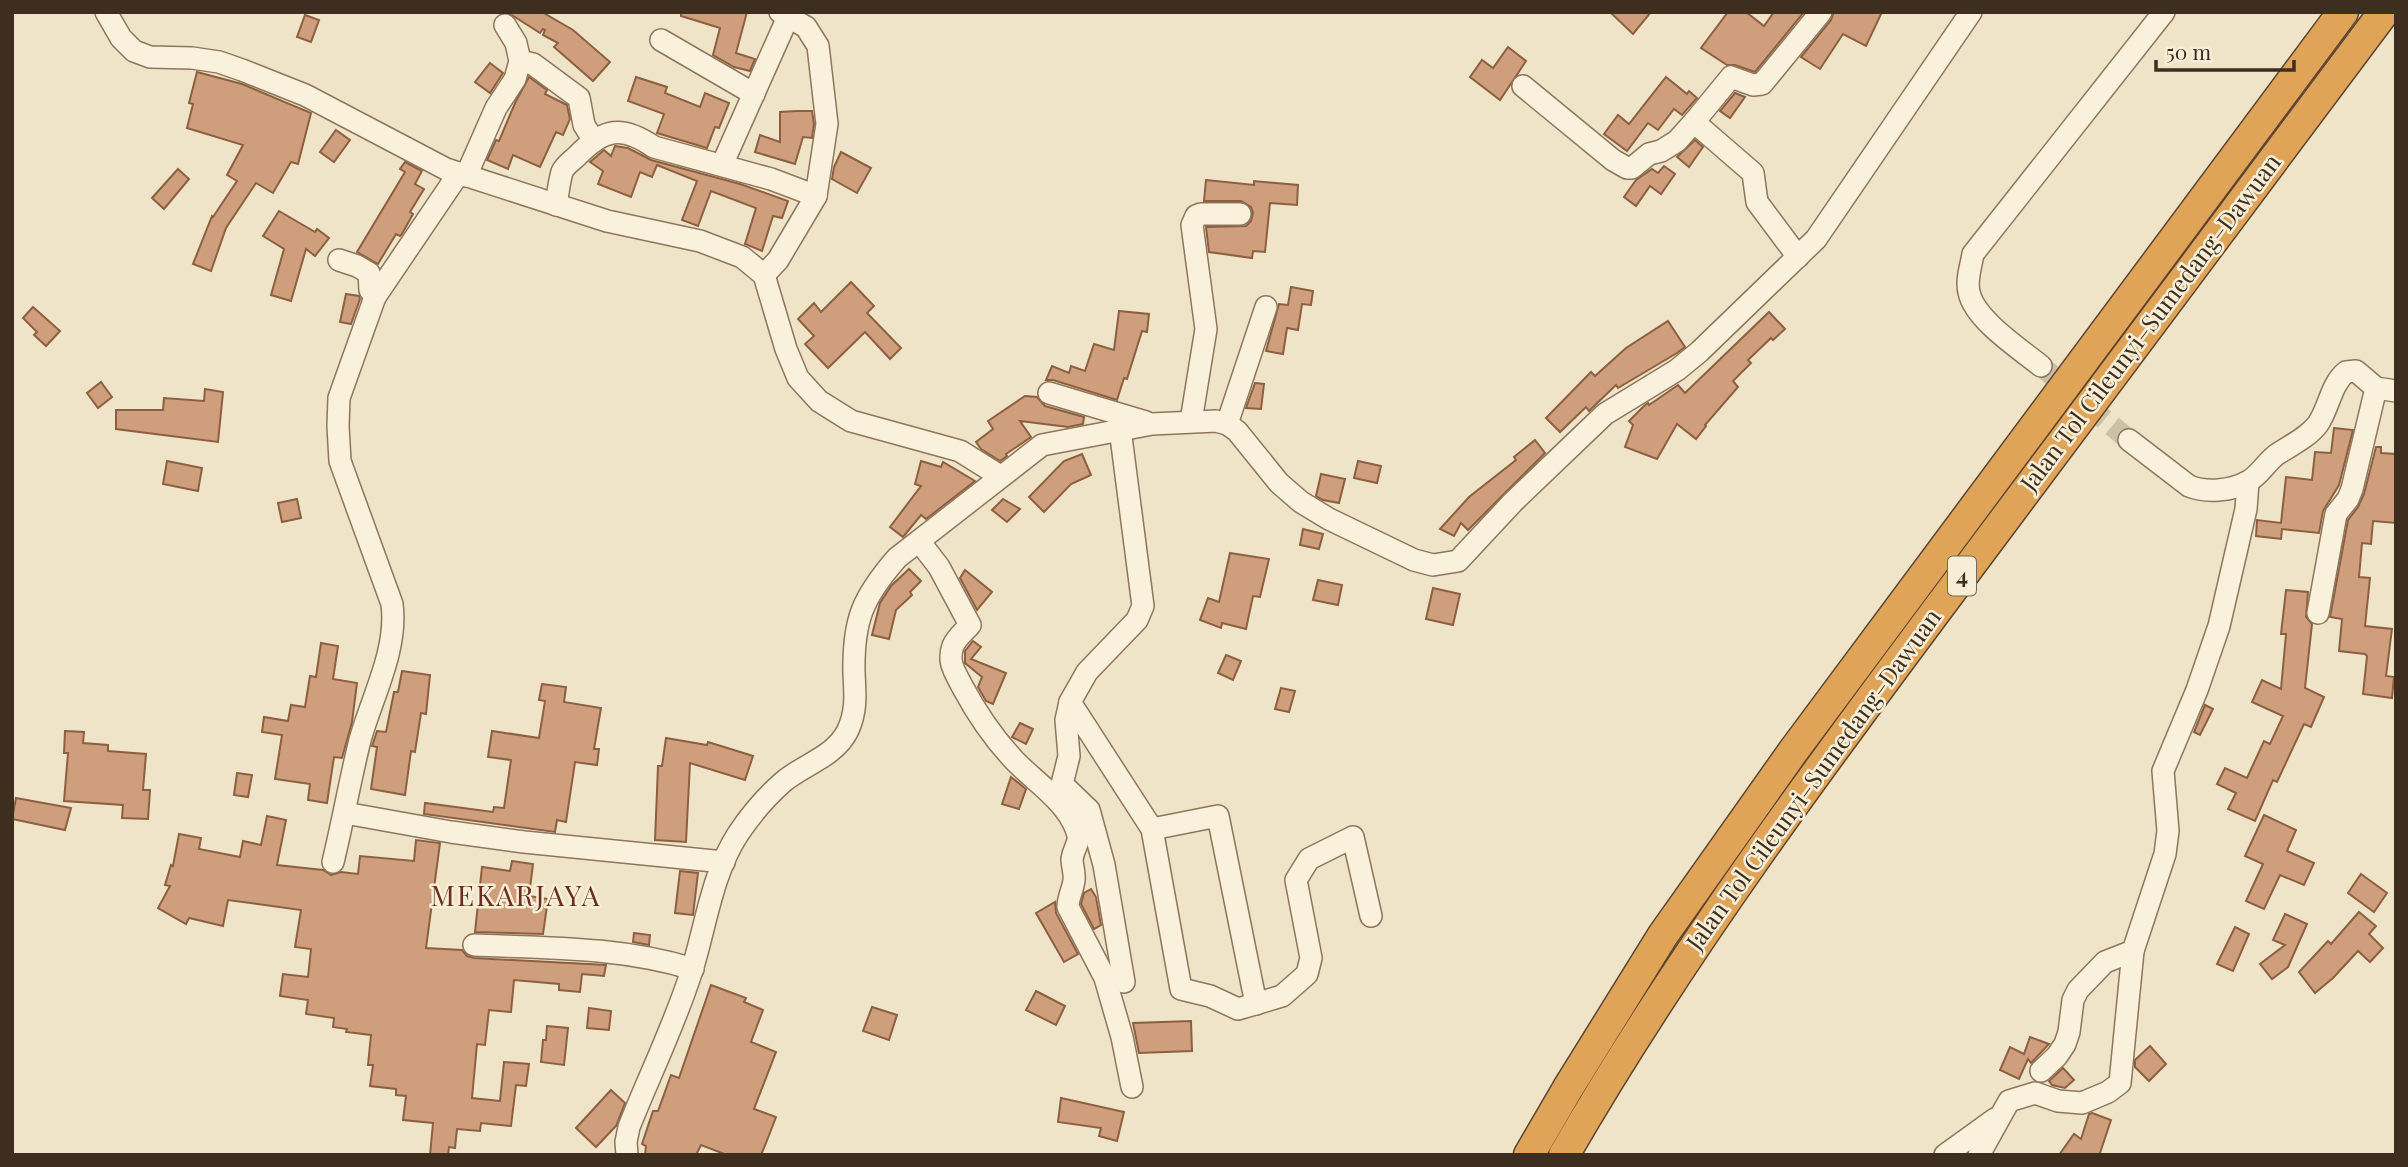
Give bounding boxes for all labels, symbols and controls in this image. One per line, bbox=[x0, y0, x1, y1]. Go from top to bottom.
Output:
scale bar bbox=[2156, 28, 2294, 72]
text: 50 m bbox=[2166, 37, 2212, 65]
street label: Jalan Tol Cileunyi–Sumedang–Dawuan bbox=[2011, 147, 2287, 498]
road number: 4 bbox=[1948, 556, 1976, 596]
street label: Jalan Tol Cileunyi–Sumedang–Dawuan bbox=[1677, 602, 1947, 957]
district label: MEKARJAYA bbox=[431, 876, 601, 913]

